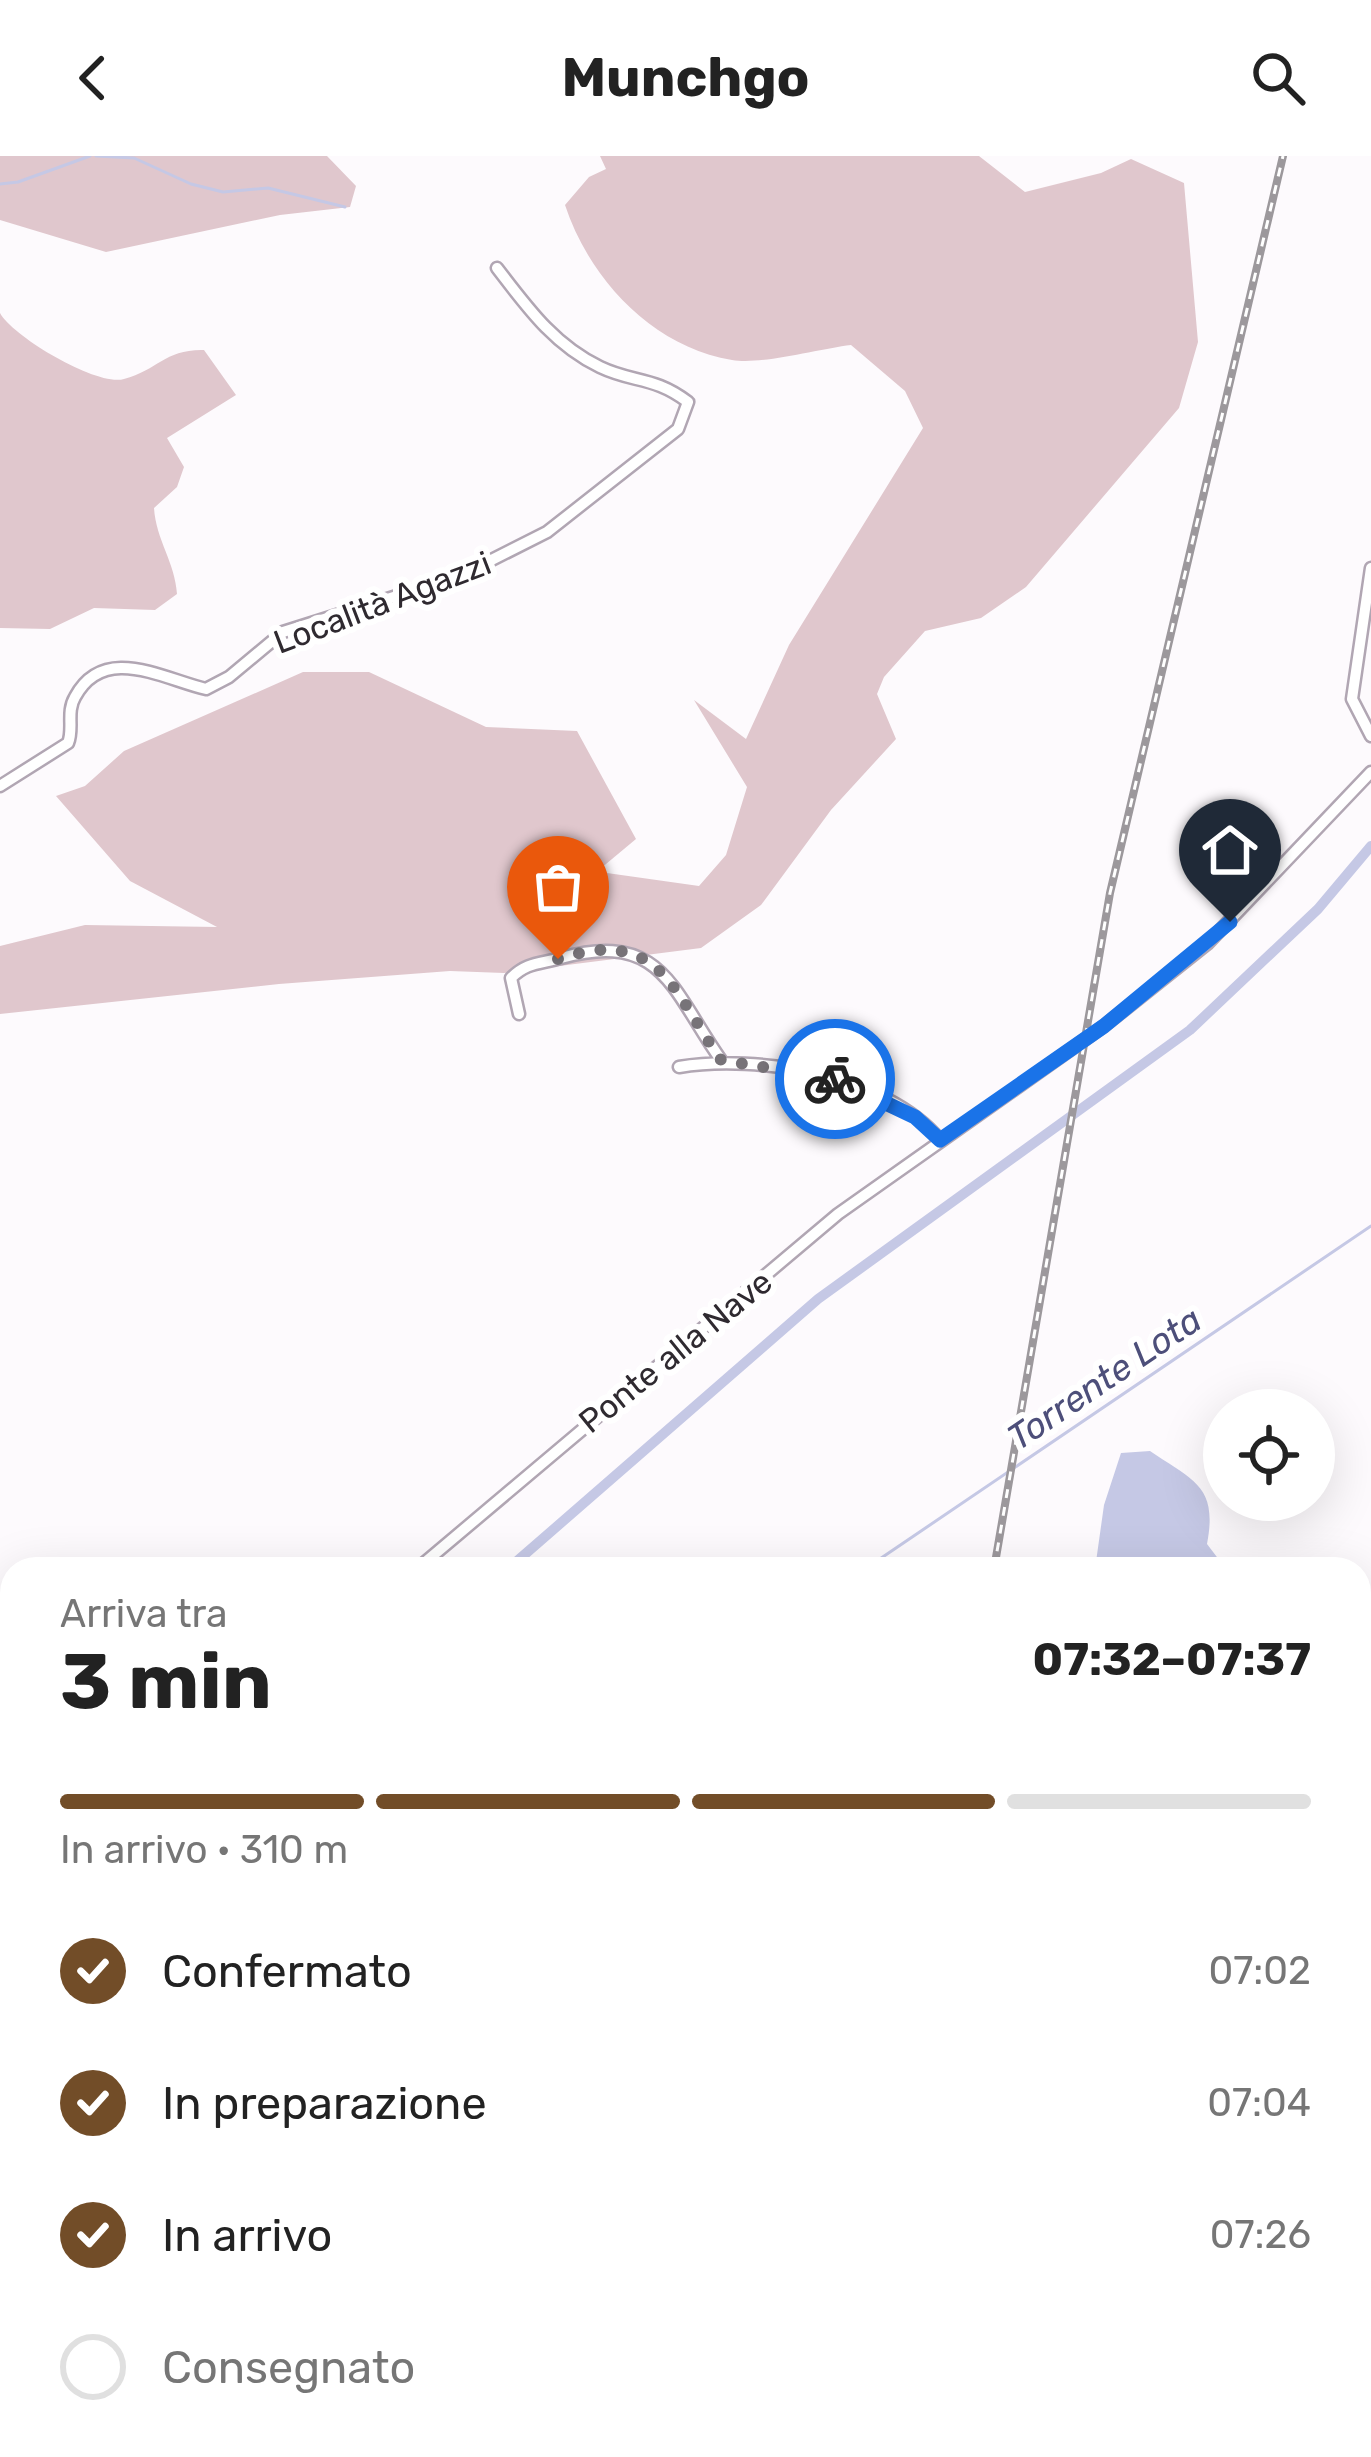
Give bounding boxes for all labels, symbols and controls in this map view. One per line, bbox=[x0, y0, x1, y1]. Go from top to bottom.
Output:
icon: back bbox=[60, 45, 126, 111]
icon: search bbox=[1245, 45, 1311, 111]
text: Munchgo bbox=[561, 46, 810, 110]
street label: Località Agazzi bbox=[268, 543, 496, 662]
pin bbox=[1179, 799, 1281, 922]
icon: home bbox=[1197, 817, 1263, 883]
pin bbox=[507, 836, 609, 959]
icon: bag bbox=[525, 854, 591, 920]
courier bbox=[775, 1019, 895, 1139]
icon: bike bbox=[802, 1046, 868, 1112]
street label: Ponte alla Nave bbox=[571, 1262, 780, 1441]
water label: Torrente Lota bbox=[999, 1298, 1209, 1459]
map controls bbox=[1203, 1389, 1335, 1521]
button: locate bbox=[1203, 1389, 1335, 1521]
text: Arriva tra bbox=[60, 1591, 228, 1637]
text: 07:32–07:37 bbox=[1033, 1633, 1311, 1686]
text: 3 min bbox=[60, 1635, 272, 1728]
text: In arrivo · 310 m bbox=[60, 1827, 348, 1873]
icon: check bbox=[60, 1938, 126, 2004]
text: Confermato bbox=[162, 1945, 412, 1998]
text: 07:02 bbox=[1209, 1948, 1311, 1994]
icon: check bbox=[60, 2070, 126, 2136]
text: In preparazione bbox=[162, 2077, 487, 2130]
text: 07:04 bbox=[1207, 2080, 1311, 2126]
icon: check bbox=[60, 2202, 126, 2268]
text: In arrivo bbox=[162, 2209, 332, 2262]
text: 07:26 bbox=[1210, 2212, 1311, 2258]
text: Consegnato bbox=[162, 2341, 415, 2394]

